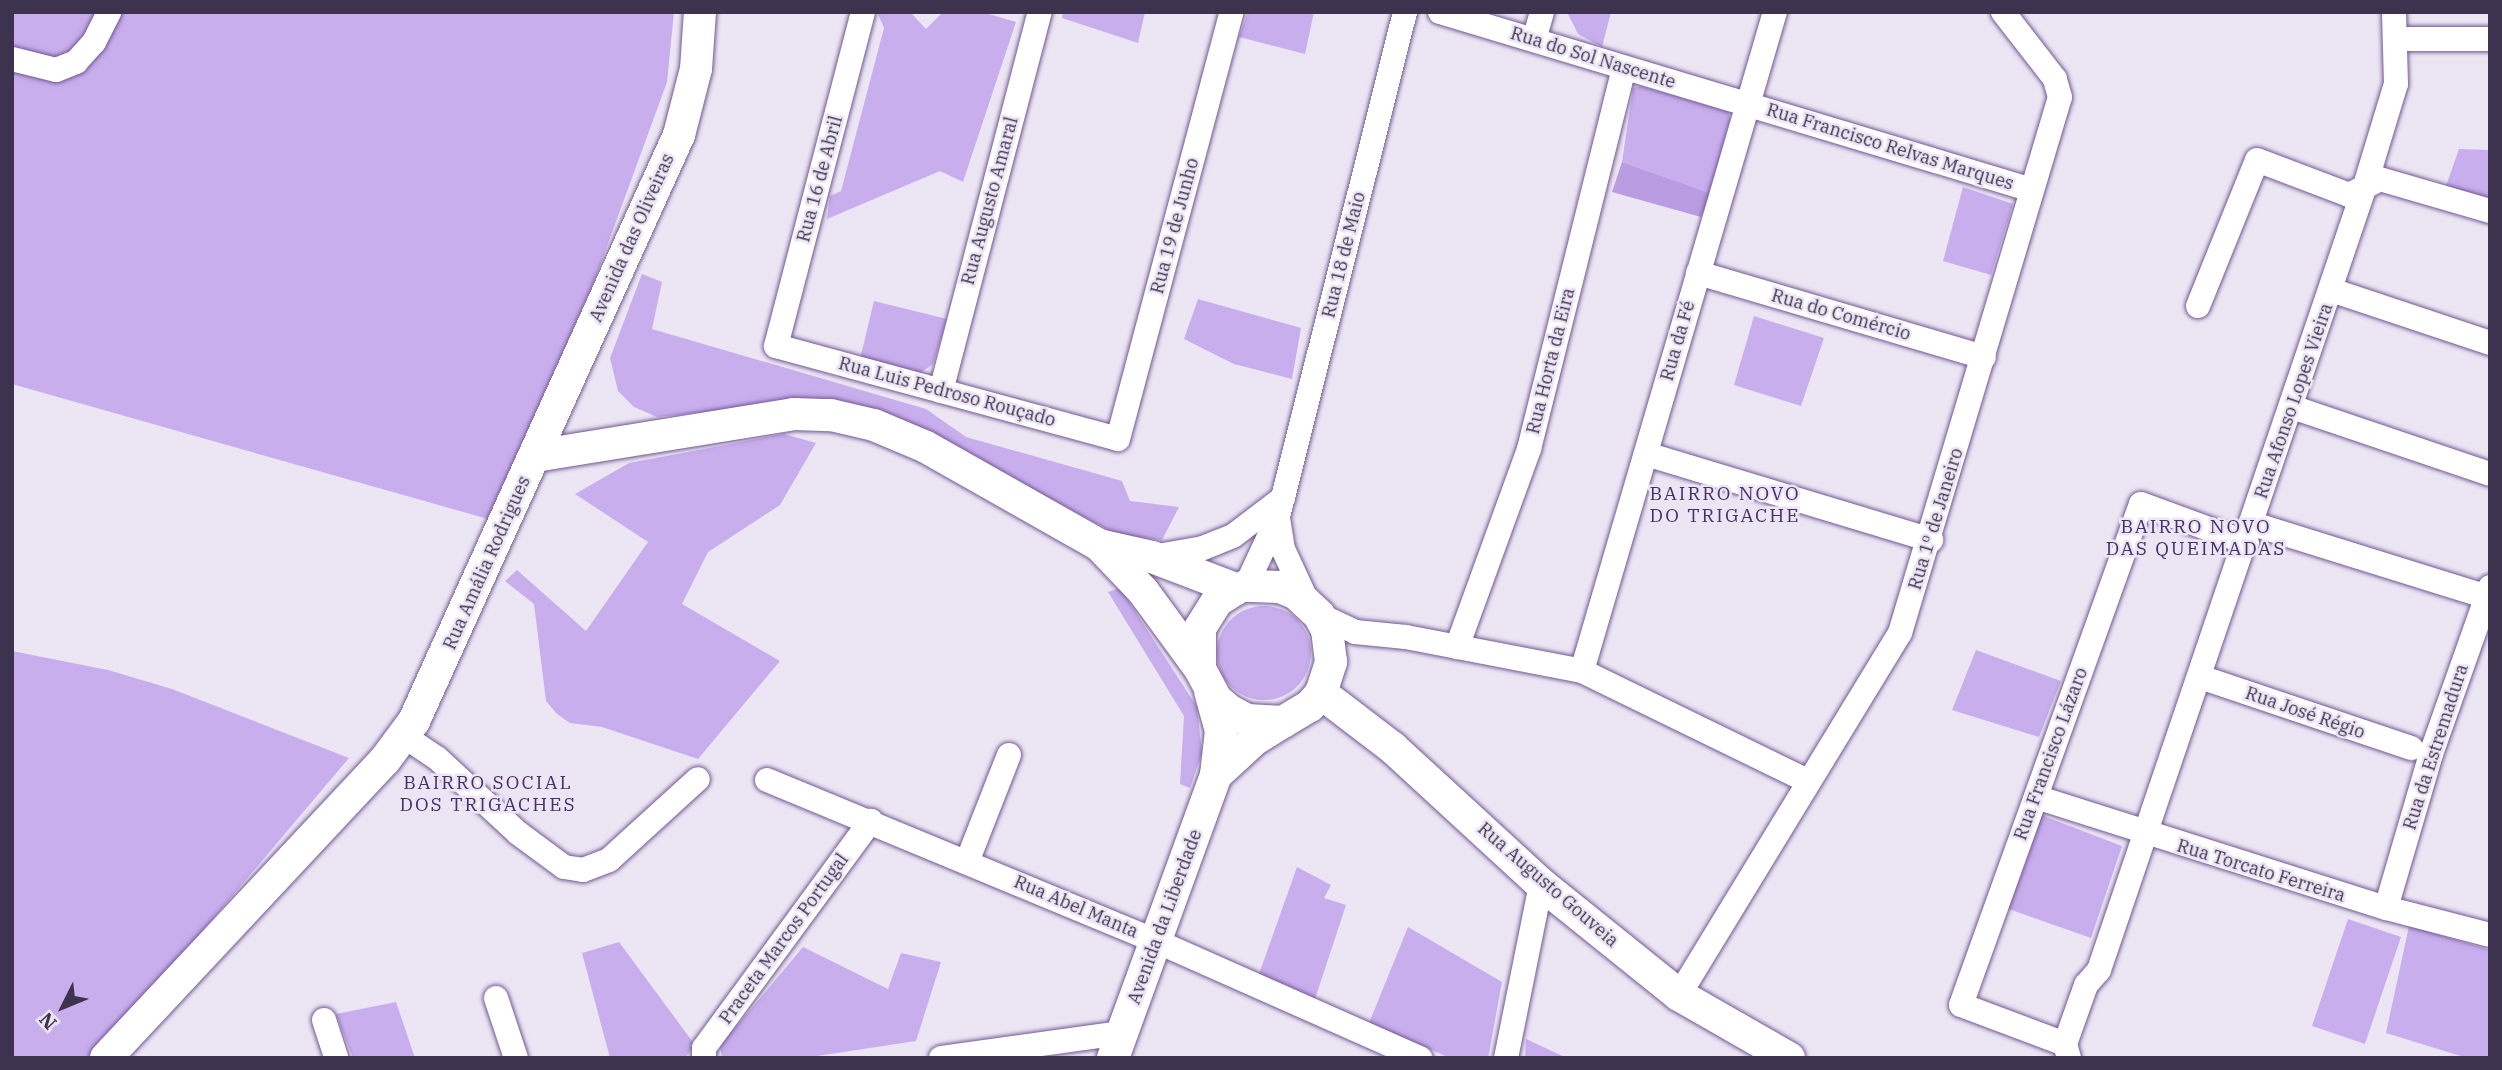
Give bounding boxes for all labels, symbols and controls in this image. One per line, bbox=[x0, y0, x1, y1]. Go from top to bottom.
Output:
street label: Rua do Sol Nascente bbox=[1508, 23, 1678, 93]
street label: Rua Francisco Relvas Marques bbox=[1764, 99, 2016, 195]
street label: Rua 16 de Abril bbox=[793, 113, 847, 245]
street label: Rua Augusto Amaral bbox=[957, 115, 1023, 287]
street label: Avenida das Oliveiras bbox=[585, 150, 679, 326]
street label: Rua 19 de Junho bbox=[1146, 156, 1204, 296]
street label: Rua 18 de Maio bbox=[1318, 190, 1370, 320]
street label: Rua do Comércio bbox=[1769, 285, 1913, 345]
street label: Rua Horta da Eira bbox=[1522, 286, 1580, 436]
street label: Rua da Fé bbox=[1656, 298, 1700, 384]
street label: Rua Afonso Lopes Vieira bbox=[2250, 300, 2338, 502]
street label: Rua Luis Pedroso Rouçado bbox=[836, 353, 1058, 431]
street label: Rua 1º de Janeiro bbox=[1904, 445, 1968, 593]
street label: Rua Amália Rodrigues bbox=[439, 473, 535, 653]
district label: BAIRRO NOVO DO TRIGACHE bbox=[1651, 483, 1799, 527]
district label: BAIRRO NOVO DAS QUEIMADAS bbox=[2107, 516, 2285, 560]
street label: Rua da Estremadura bbox=[2399, 661, 2473, 833]
street label: Rua Francisco Lázaro bbox=[2010, 665, 2092, 843]
street label: Rua José Régio bbox=[2242, 682, 2368, 744]
district label: BAIRRO SOCIAL DOS TRIGACHES bbox=[401, 772, 575, 816]
street label: Rua Augusto Gouveia bbox=[1473, 818, 1623, 952]
street label: Avenida da Liberdade bbox=[1123, 827, 1207, 1007]
street label: Rua Torcato Ferreira bbox=[2174, 835, 2348, 907]
street label: Praceta Marcos Portugal bbox=[715, 850, 853, 1028]
street label: Rua Abel Manta bbox=[1011, 871, 1141, 943]
north arrow bbox=[28, 972, 98, 1042]
text: N bbox=[34, 1008, 62, 1035]

